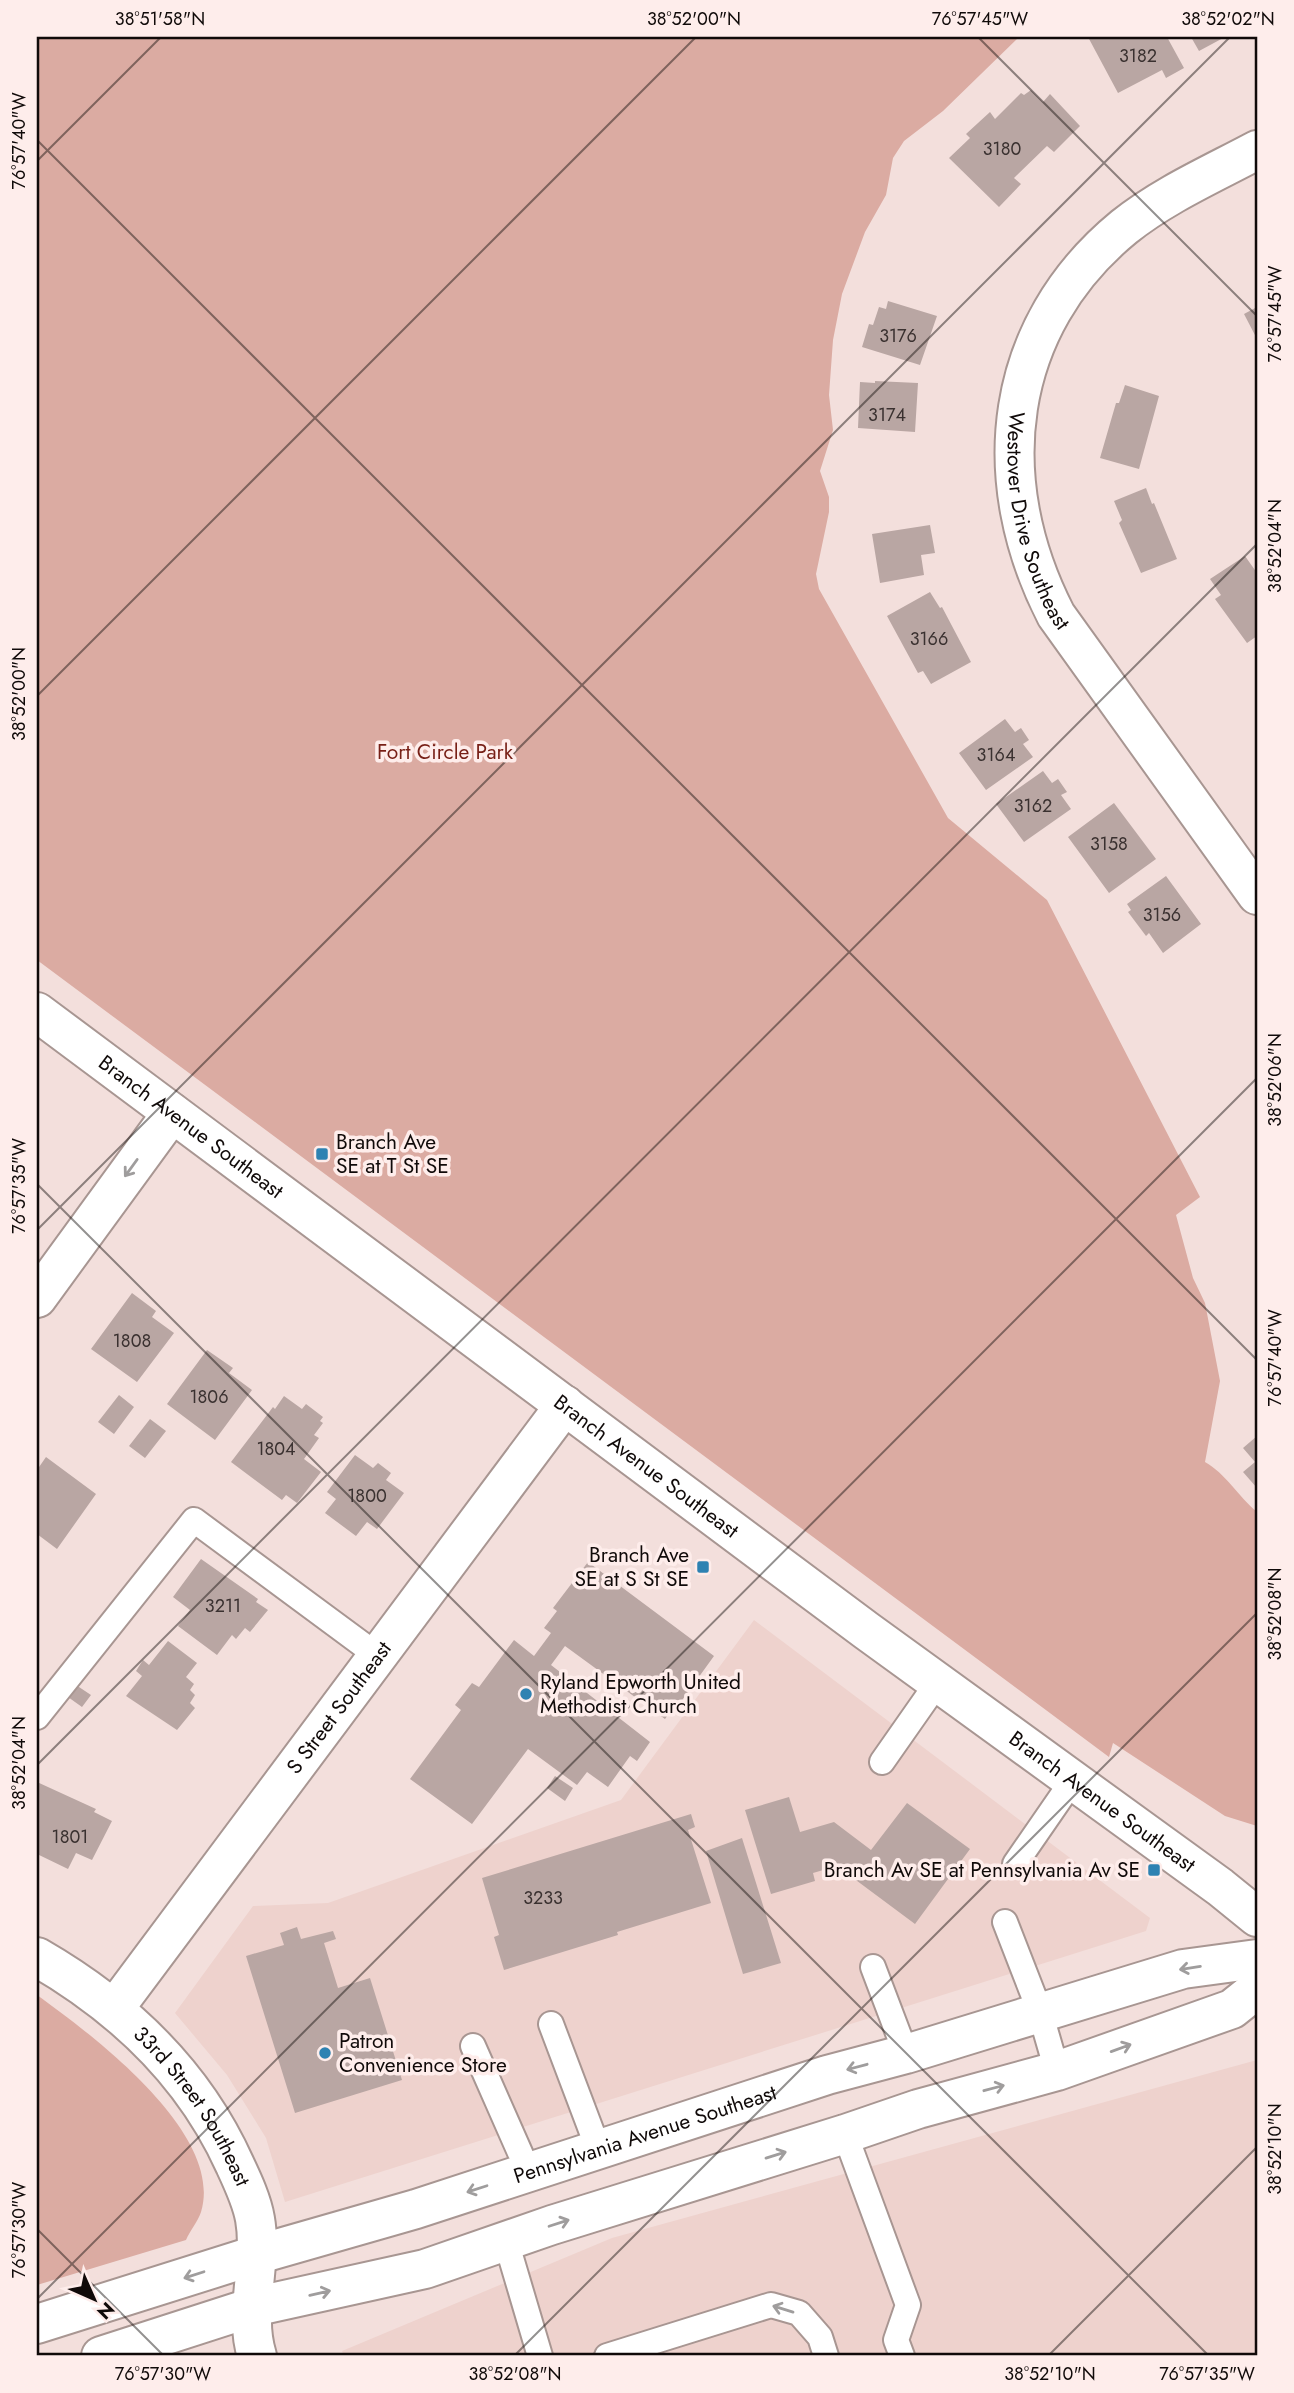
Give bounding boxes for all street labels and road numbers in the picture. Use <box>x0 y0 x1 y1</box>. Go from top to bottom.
street label: Westover Drive Southeast <box>999 410 1077 636</box>
street label: Branch Avenue Southeast <box>92 1048 290 1206</box>
street label: Branch Avenue Southeast <box>548 1387 745 1545</box>
street label: S Street Southeast <box>279 1635 398 1780</box>
street label: Branch Avenue Southeast <box>1003 1724 1202 1879</box>
street label: 33rd Street Southeast <box>127 2019 258 2191</box>
street label: Pennsylvania Avenue Southeast <box>510 2077 780 2191</box>

